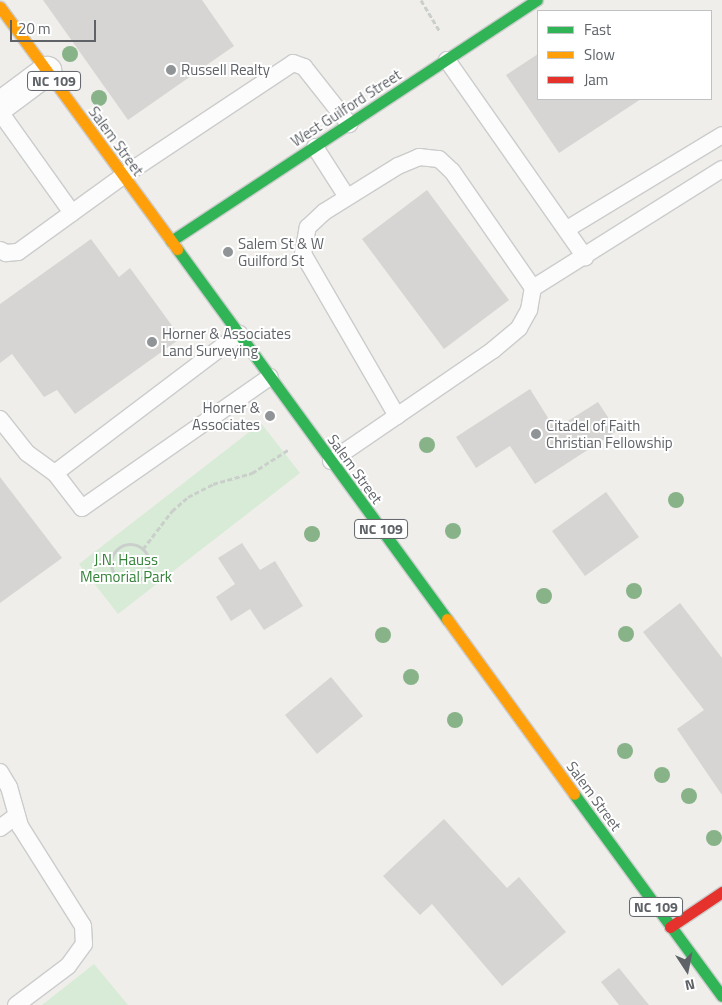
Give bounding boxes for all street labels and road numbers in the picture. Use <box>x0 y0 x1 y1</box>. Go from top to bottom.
street label: West Guilford Street <box>288 66 404 150</box>
road number: NC 109 <box>27 70 82 92</box>
street label: Salem Street <box>85 103 147 179</box>
street label: Salem Street <box>324 431 386 507</box>
road number: NC 109 <box>354 518 408 540</box>
street label: Salem Street <box>563 758 625 834</box>
road number: NC 109 <box>628 896 684 919</box>

